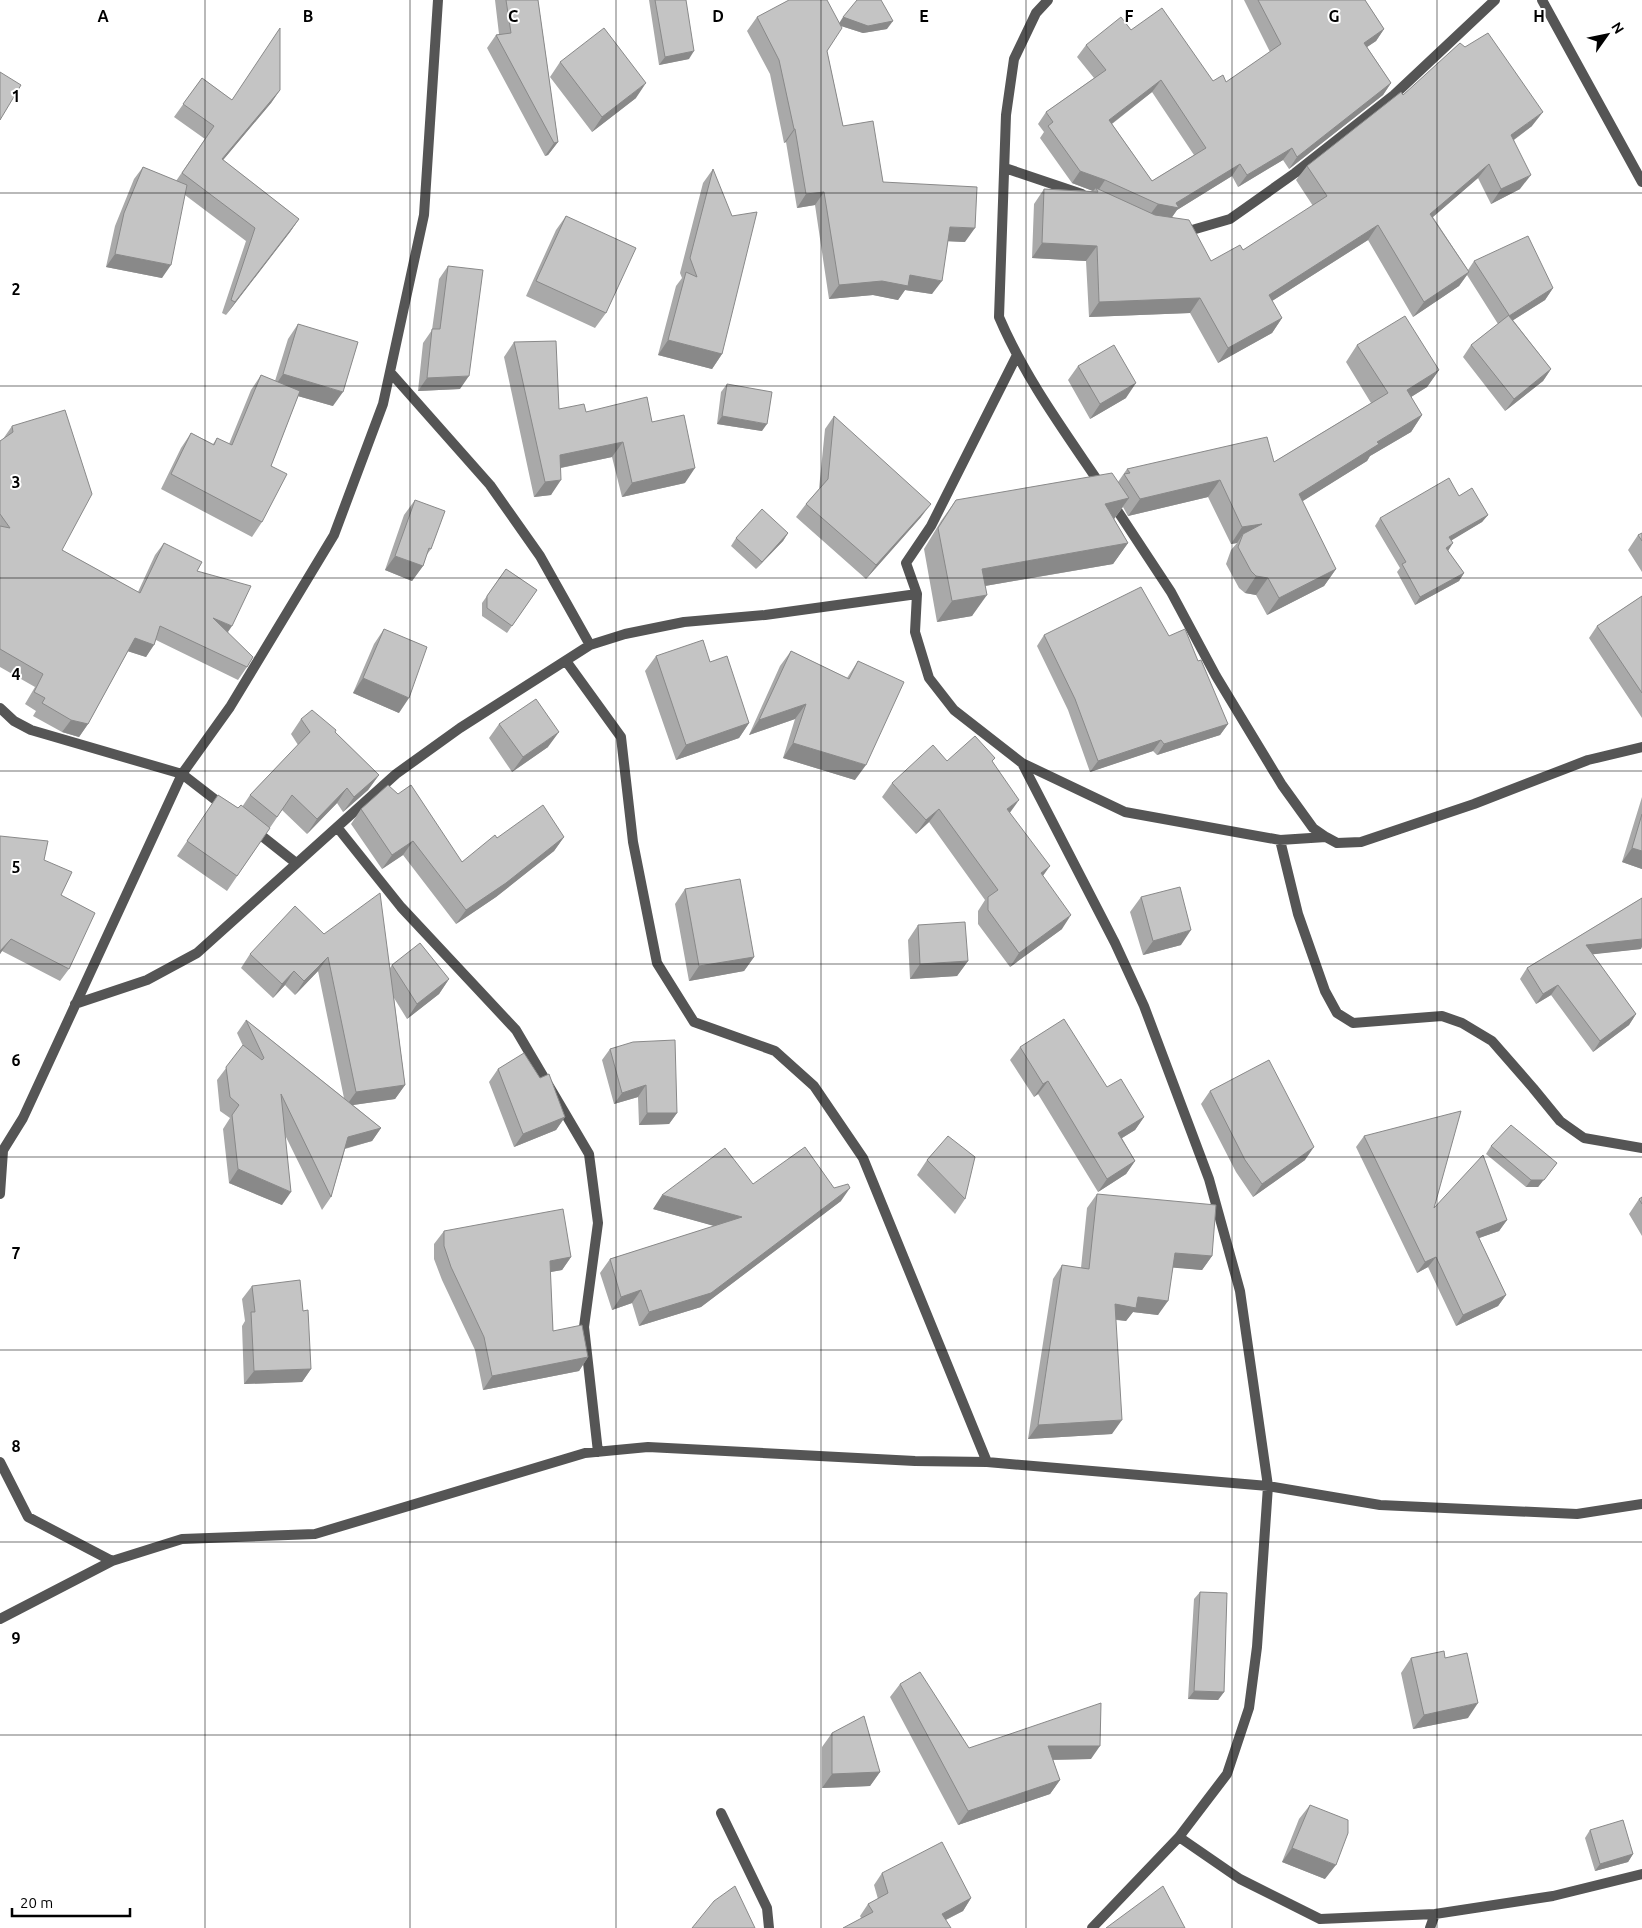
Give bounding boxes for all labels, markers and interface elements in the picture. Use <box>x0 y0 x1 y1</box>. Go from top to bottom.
text: A <box>97 7 109 25</box>
text: B <box>303 7 313 25</box>
text: C <box>508 7 518 25</box>
text: D <box>712 7 724 25</box>
text: E <box>919 7 929 25</box>
text: F <box>1125 7 1134 25</box>
text: G <box>1328 7 1340 25</box>
text: H <box>1533 7 1545 25</box>
north arrow <box>1582 10 1632 60</box>
text: N <box>1608 19 1627 37</box>
text: 1 <box>11 87 21 105</box>
text: 2 <box>11 280 21 298</box>
text: 3 <box>11 473 21 491</box>
text: 4 <box>11 665 21 683</box>
text: 5 <box>11 858 21 876</box>
text: 6 <box>11 1051 21 1069</box>
text: 7 <box>11 1244 21 1262</box>
text: 8 <box>11 1437 21 1455</box>
text: 9 <box>11 1629 21 1647</box>
scale bar <box>12 1886 130 1918</box>
text: 20 m <box>20 1894 53 1911</box>

